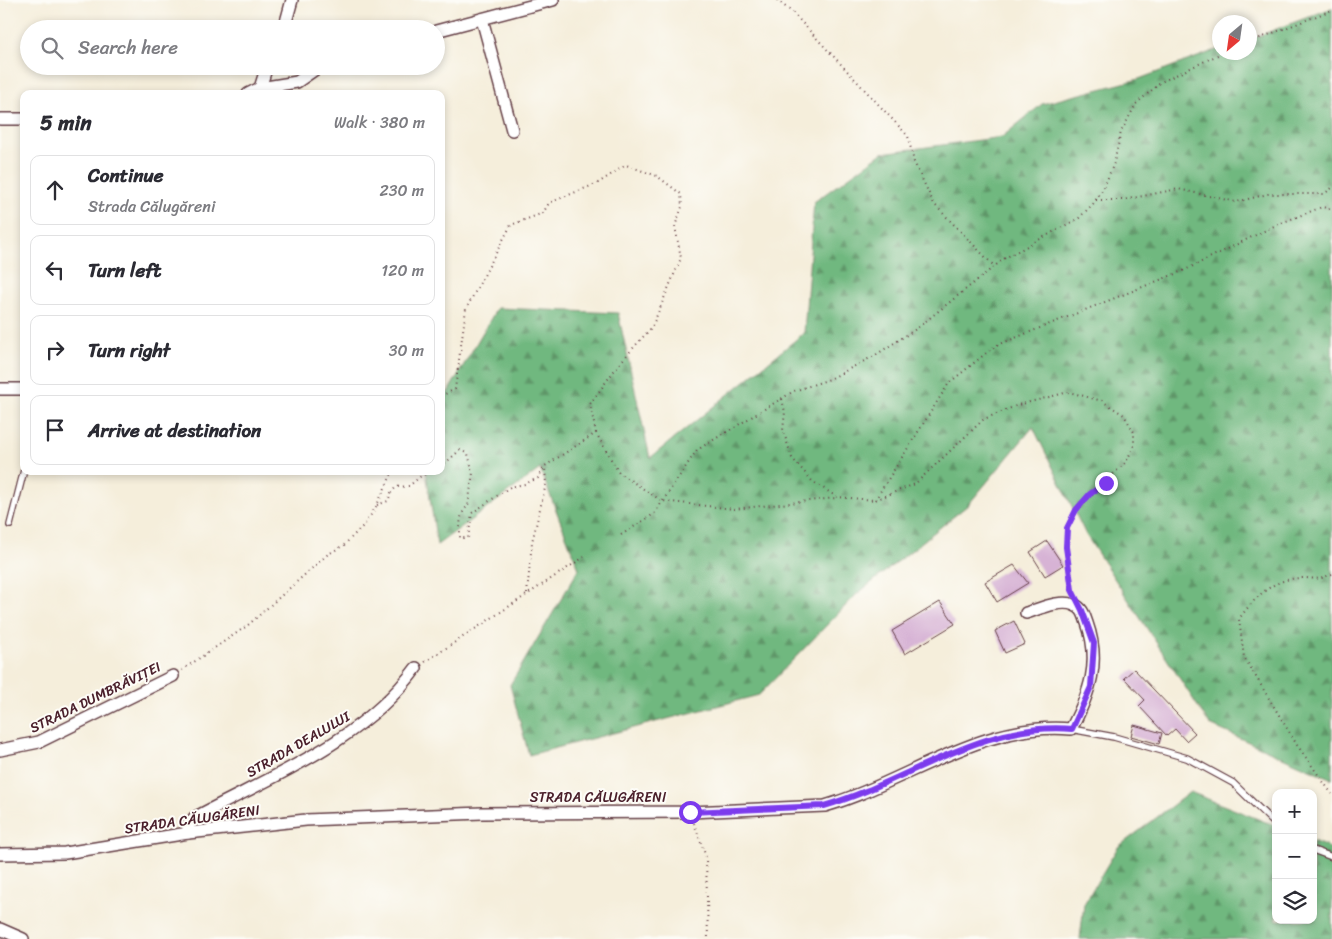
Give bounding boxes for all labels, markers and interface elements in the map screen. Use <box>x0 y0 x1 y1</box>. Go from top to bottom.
north arrow <box>1212 15 1257 60</box>
search box <box>20 20 445 75</box>
text: Search here <box>78 31 178 64</box>
icon: search <box>38 34 66 62</box>
text: 5 min <box>40 104 92 142</box>
text: Walk · 380 m <box>334 108 425 137</box>
text: Continue <box>88 159 164 192</box>
icon: ahead <box>41 176 69 204</box>
text: 230 m <box>379 176 424 205</box>
text: Strada Călugăreni <box>88 192 215 221</box>
text: Turn left <box>88 254 161 287</box>
icon: left <box>41 256 69 284</box>
text: 120 m <box>381 256 424 285</box>
text: Turn right <box>88 334 170 367</box>
icon: right <box>41 336 69 364</box>
text: 30 m <box>389 336 424 365</box>
text: Arrive at destination <box>88 414 261 447</box>
icon: arrive <box>41 416 69 444</box>
route end <box>1095 472 1118 495</box>
street label: STRADA DUMBRĂVIȚEI <box>25 654 166 740</box>
street label: STRADA DEALULUI <box>241 704 356 784</box>
street label: STRADA CĂLUGĂRENI <box>530 785 667 810</box>
map controls <box>1272 789 1317 924</box>
button: + <box>1272 789 1317 834</box>
street label: STRADA CĂLUGĂRENI <box>123 798 262 841</box>
route start <box>679 801 702 824</box>
button: − <box>1272 834 1317 879</box>
button: layers <box>1272 879 1317 924</box>

